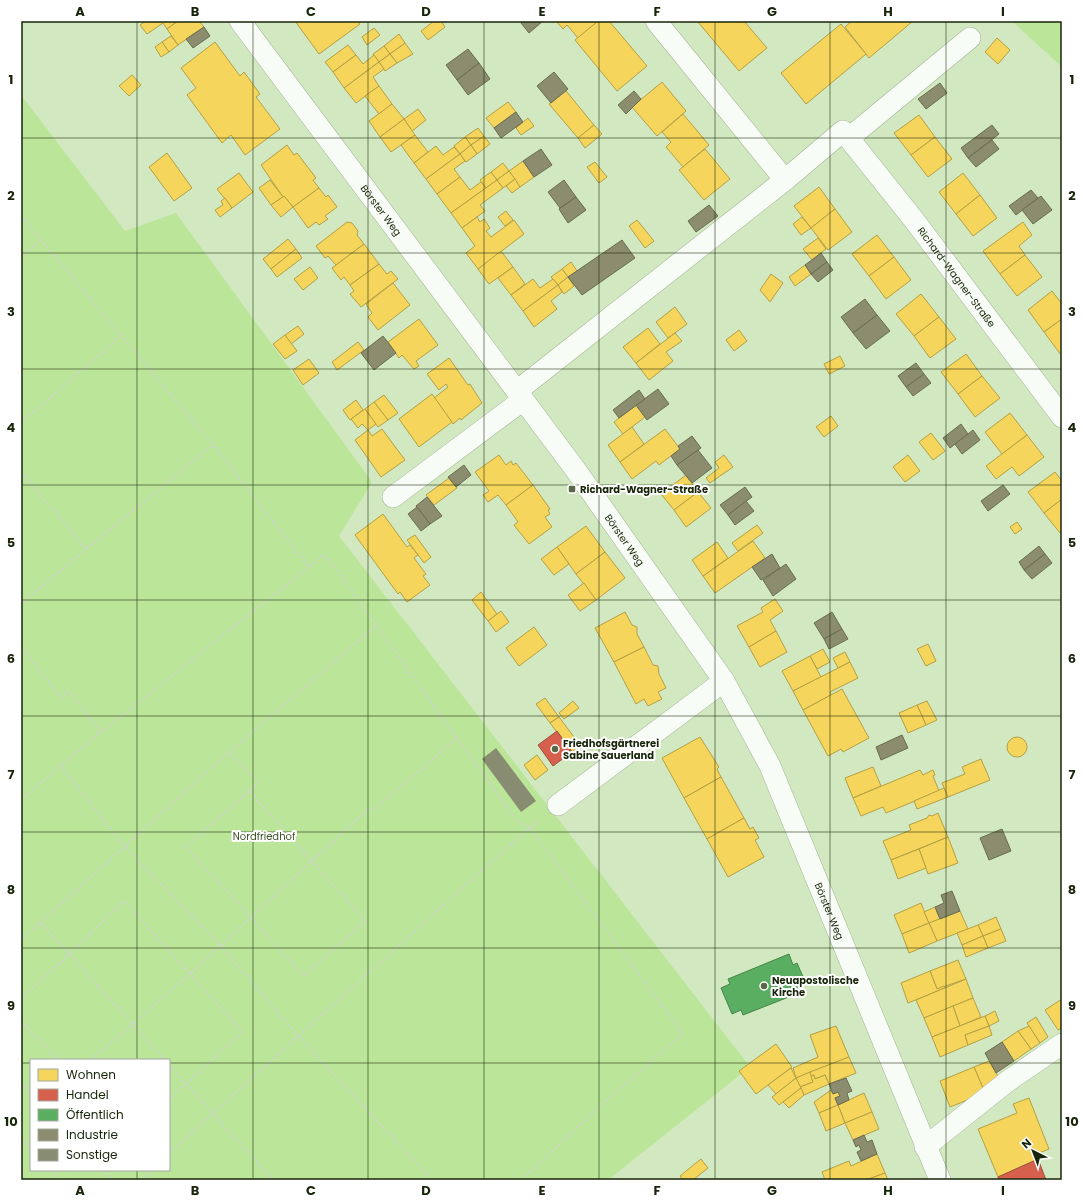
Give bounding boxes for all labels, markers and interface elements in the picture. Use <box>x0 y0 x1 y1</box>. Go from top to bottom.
text: A <box>75 2 85 21</box>
text: B <box>191 2 200 21</box>
text: C <box>306 2 316 21</box>
text: D <box>421 2 431 21</box>
text: E <box>538 2 546 21</box>
text: F <box>653 2 661 21</box>
text: G <box>767 2 777 21</box>
text: H <box>883 2 893 21</box>
text: I <box>1001 2 1005 21</box>
text: 1 <box>9 70 13 89</box>
text: 1 <box>1070 70 1074 89</box>
street label: Börster Weg <box>357 182 405 239</box>
text: 2 <box>7 186 15 205</box>
text: 2 <box>1068 186 1076 205</box>
street label: Richard-Wagner-Straße <box>914 224 999 330</box>
text: 3 <box>7 302 15 321</box>
text: 3 <box>1068 302 1076 321</box>
text: 4 <box>7 418 16 437</box>
text: 4 <box>1068 418 1077 437</box>
place label: Richard-Wagner-Straße <box>580 482 708 497</box>
marker: Richard-Wagner-Straße <box>567 484 577 494</box>
street label: Börster Weg <box>601 511 648 569</box>
text: 5 <box>7 533 15 552</box>
text: 5 <box>1068 533 1076 552</box>
text: 6 <box>7 649 15 668</box>
text: 6 <box>1068 649 1076 668</box>
place label: Friedhofsgärtnerei Sabine Sauerland <box>563 736 659 763</box>
marker: Friedhofsgärtnerei Sabine Sauerland <box>550 744 560 754</box>
text: 7 <box>8 765 15 784</box>
text: 7 <box>1069 765 1076 784</box>
park label: Nordfriedhof <box>233 829 295 844</box>
text: 8 <box>7 880 15 899</box>
street label: Börster Weg <box>811 880 848 942</box>
text: 8 <box>1068 880 1076 899</box>
place label: Neuapostolische Kirche <box>772 973 859 1000</box>
marker: Neuapostolische Kirche <box>759 981 769 991</box>
text: 9 <box>7 996 15 1015</box>
text: 9 <box>1068 996 1076 1015</box>
legend <box>30 1059 170 1171</box>
text: Wohnen <box>66 1066 116 1083</box>
text: Handel <box>66 1086 109 1103</box>
text: Öffentlich <box>66 1106 124 1123</box>
text: 10 <box>4 1112 18 1131</box>
text: 10 <box>1065 1112 1079 1131</box>
text: Industrie <box>66 1126 118 1143</box>
north arrow <box>1013 1131 1053 1171</box>
text: N <box>1018 1135 1035 1152</box>
text: Sonstige <box>66 1146 118 1163</box>
text: A <box>75 1181 85 1200</box>
text: B <box>191 1181 200 1200</box>
text: C <box>306 1181 316 1200</box>
text: D <box>421 1181 431 1200</box>
text: E <box>538 1181 546 1200</box>
text: F <box>653 1181 661 1200</box>
text: G <box>767 1181 777 1200</box>
text: H <box>883 1181 893 1200</box>
text: I <box>1001 1181 1005 1200</box>

